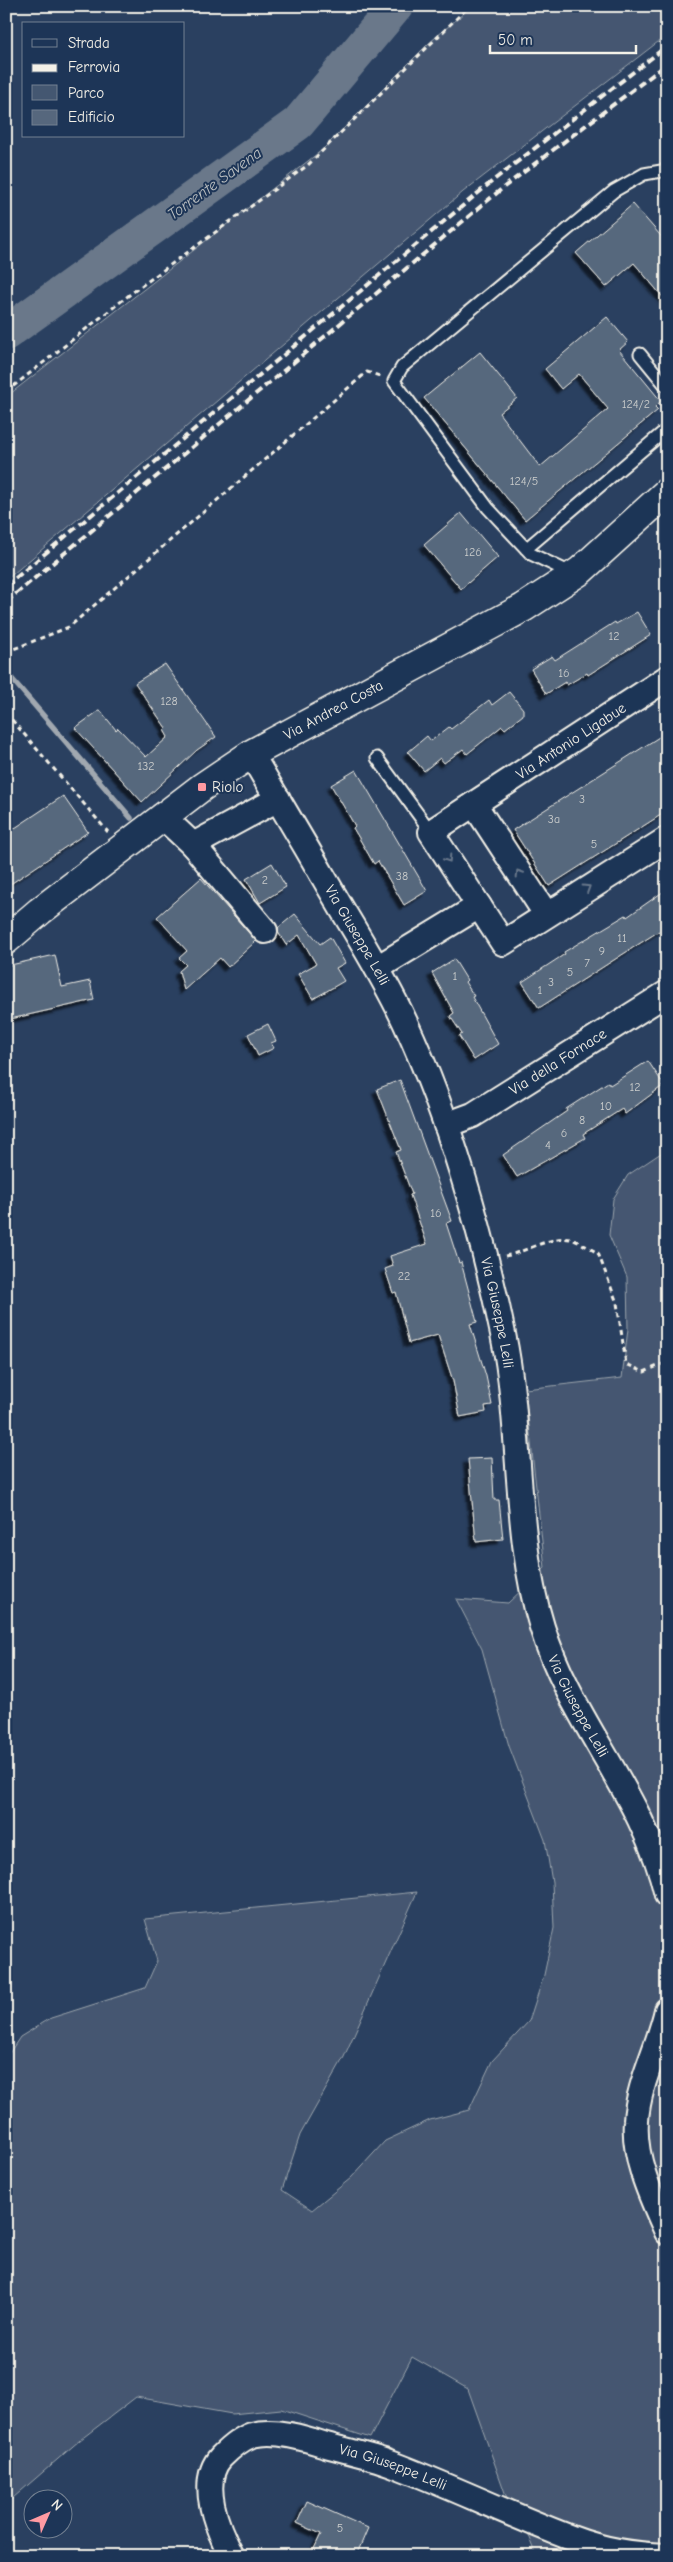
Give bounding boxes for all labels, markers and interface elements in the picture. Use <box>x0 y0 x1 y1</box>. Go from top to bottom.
legend <box>22 22 185 138</box>
scale bar <box>490 22 637 54</box>
text: 50 m <box>498 31 533 49</box>
text: Strada <box>68 34 110 52</box>
text: Ferrovia <box>68 58 120 76</box>
text: Parco <box>68 84 104 102</box>
text: Edificio <box>68 108 115 126</box>
water label: Torrente Savena <box>164 144 265 224</box>
house number: 124/2 <box>622 397 650 411</box>
house number: 124/5 <box>510 474 538 488</box>
house number: 126 <box>464 545 482 559</box>
house number: 12 <box>608 629 620 643</box>
house number: 16 <box>558 666 570 680</box>
street label: Via Andrea Costa <box>280 676 386 744</box>
house number: 128 <box>160 694 178 708</box>
street label: Via Antonio Ligabue <box>513 698 630 783</box>
house number: 132 <box>137 759 155 773</box>
place label: Riolo <box>212 778 244 796</box>
marker: Riolo <box>196 781 208 793</box>
house number: 3 <box>579 792 585 806</box>
house number: 3a <box>548 812 560 826</box>
house number: 5 <box>591 837 597 851</box>
one-way arrow <box>442 853 452 862</box>
house number: 38 <box>396 869 408 883</box>
one-way arrow <box>516 869 526 878</box>
house number: 2 <box>262 873 268 887</box>
street label: Via Giuseppe Lelli <box>321 882 394 988</box>
one-way arrow <box>582 885 591 895</box>
house number: 11 <box>617 931 627 945</box>
house number: 9 <box>599 944 605 958</box>
house number: 7 <box>584 956 590 970</box>
house number: 5 <box>567 965 573 979</box>
house number: 1 <box>453 969 458 983</box>
house number: 3 <box>548 975 554 989</box>
house number: 1 <box>538 983 543 997</box>
street label: Via della Fornace <box>506 1024 610 1099</box>
house number: 12 <box>629 1080 641 1094</box>
house number: 10 <box>600 1099 612 1113</box>
house number: 8 <box>579 1113 585 1127</box>
house number: 6 <box>561 1126 567 1140</box>
house number: 4 <box>545 1138 551 1152</box>
house number: 16 <box>430 1206 442 1220</box>
street label: Via Giuseppe Lelli <box>477 1255 518 1369</box>
house number: 22 <box>398 1269 410 1283</box>
street label: Via Giuseppe Lelli <box>544 1652 613 1760</box>
street label: Via Giuseppe Lelli <box>337 2440 450 2494</box>
north arrow <box>22 2490 72 2540</box>
text: N <box>48 2496 66 2514</box>
house number: 5 <box>337 2521 343 2535</box>

